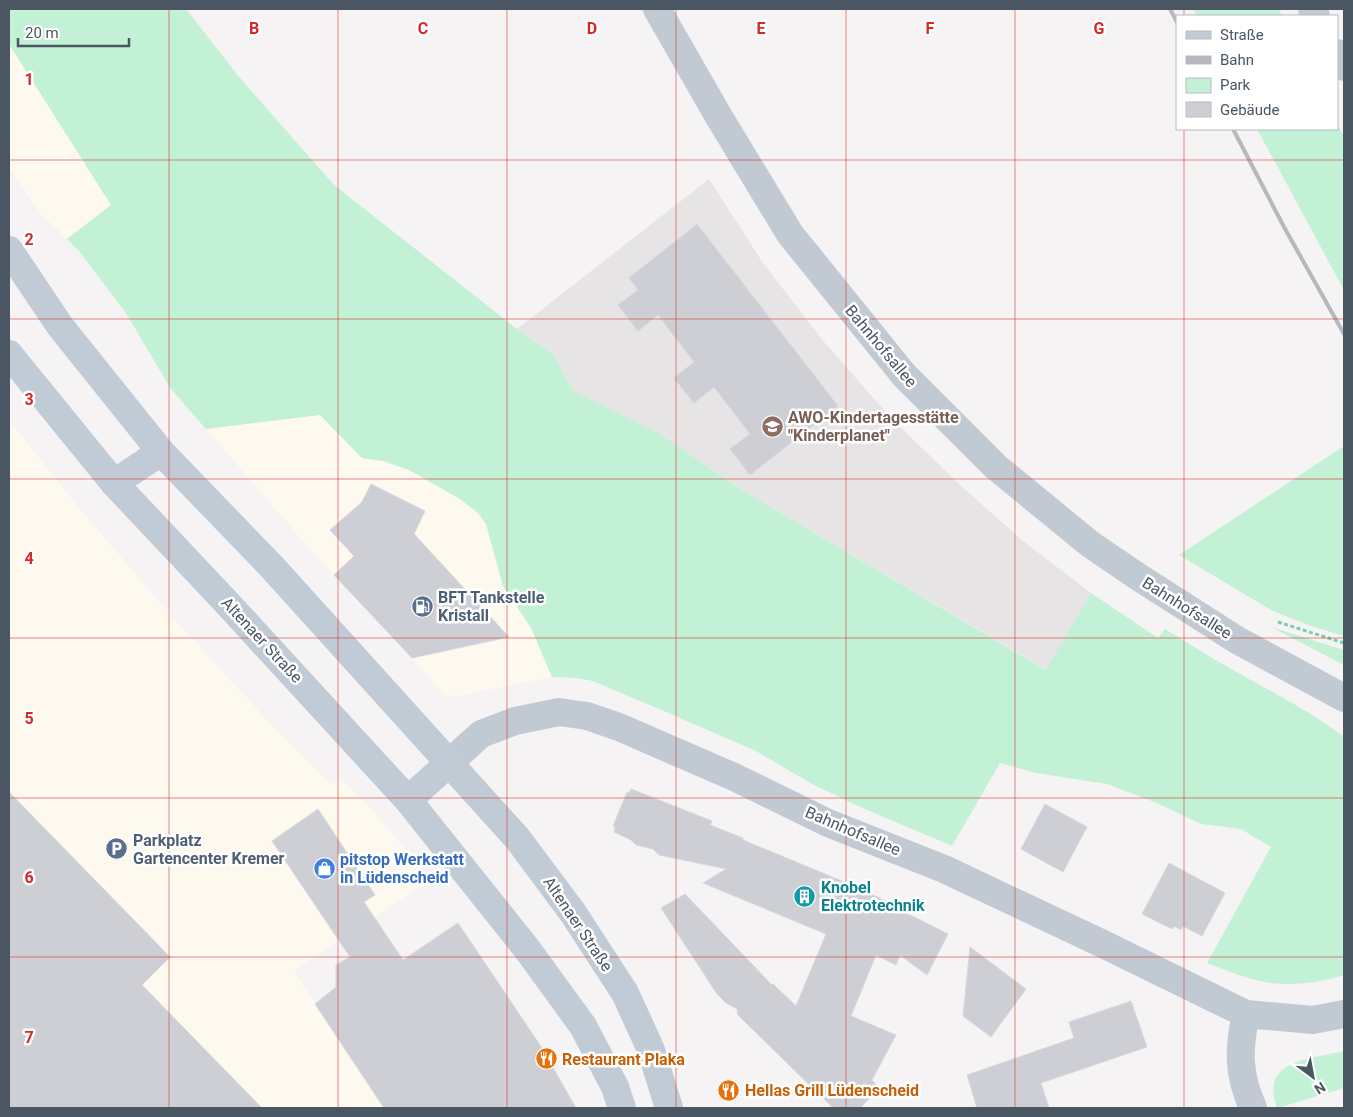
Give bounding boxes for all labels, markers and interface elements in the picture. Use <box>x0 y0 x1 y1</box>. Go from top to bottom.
scale bar <box>18 15 129 47</box>
legend <box>1176 15 1338 130</box>
text: B <box>249 19 259 38</box>
text: C <box>418 19 428 38</box>
text: D <box>587 19 597 38</box>
text: E <box>757 19 766 38</box>
text: F <box>926 19 935 38</box>
text: G <box>1094 19 1105 38</box>
text: 20 m <box>25 24 59 42</box>
text: Straße <box>1220 26 1264 44</box>
text: Bahn <box>1220 51 1254 69</box>
text: 1 <box>24 70 34 89</box>
text: Park <box>1220 76 1251 94</box>
text: Gebäude <box>1220 101 1279 119</box>
text: 2 <box>24 230 34 249</box>
street label: Bahnhofsallee <box>841 301 921 391</box>
text: 3 <box>24 390 34 409</box>
place label: AWO-Kindertagesstätte "Kinderplanet" <box>788 408 959 445</box>
school or university icon: AWO-Kindertagesstätte "Kinderplanet" <box>760 414 784 438</box>
text: 4 <box>24 549 34 568</box>
street label: Bahnhofsallee <box>1139 573 1235 643</box>
place label: BFT Tankstelle Kristall <box>438 588 545 625</box>
street label: Altenaer Straße <box>218 593 306 687</box>
fuel station icon: BFT Tankstelle Kristall <box>410 594 434 618</box>
text: 5 <box>24 709 34 728</box>
street label: Bahnhofsallee <box>803 802 903 860</box>
place label: Parkplatz Gartencenter Kremer <box>133 831 285 868</box>
parking icon: Parkplatz Gartencenter Kremer <box>105 837 129 861</box>
place label: pitstop Werkstatt in Lüdenscheid <box>340 850 464 887</box>
shop icon: pitstop Werkstatt in Lüdenscheid <box>312 856 336 880</box>
text: 6 <box>24 868 34 887</box>
street label: Altenaer Straße <box>539 873 617 975</box>
place label: Knobel Elektrotechnik <box>821 878 925 915</box>
building icon: Knobel Elektrotechnik <box>793 884 817 908</box>
text: 7 <box>24 1028 34 1047</box>
restaurant icon: Restaurant Plaka <box>534 1047 558 1071</box>
place label: Restaurant Plaka <box>562 1050 685 1069</box>
north arrow <box>1288 1052 1338 1102</box>
restaurant icon: Hellas Grill Lüdenscheid <box>717 1078 741 1102</box>
text: N <box>1311 1079 1328 1097</box>
place label: Hellas Grill Lüdenscheid <box>745 1081 919 1100</box>

